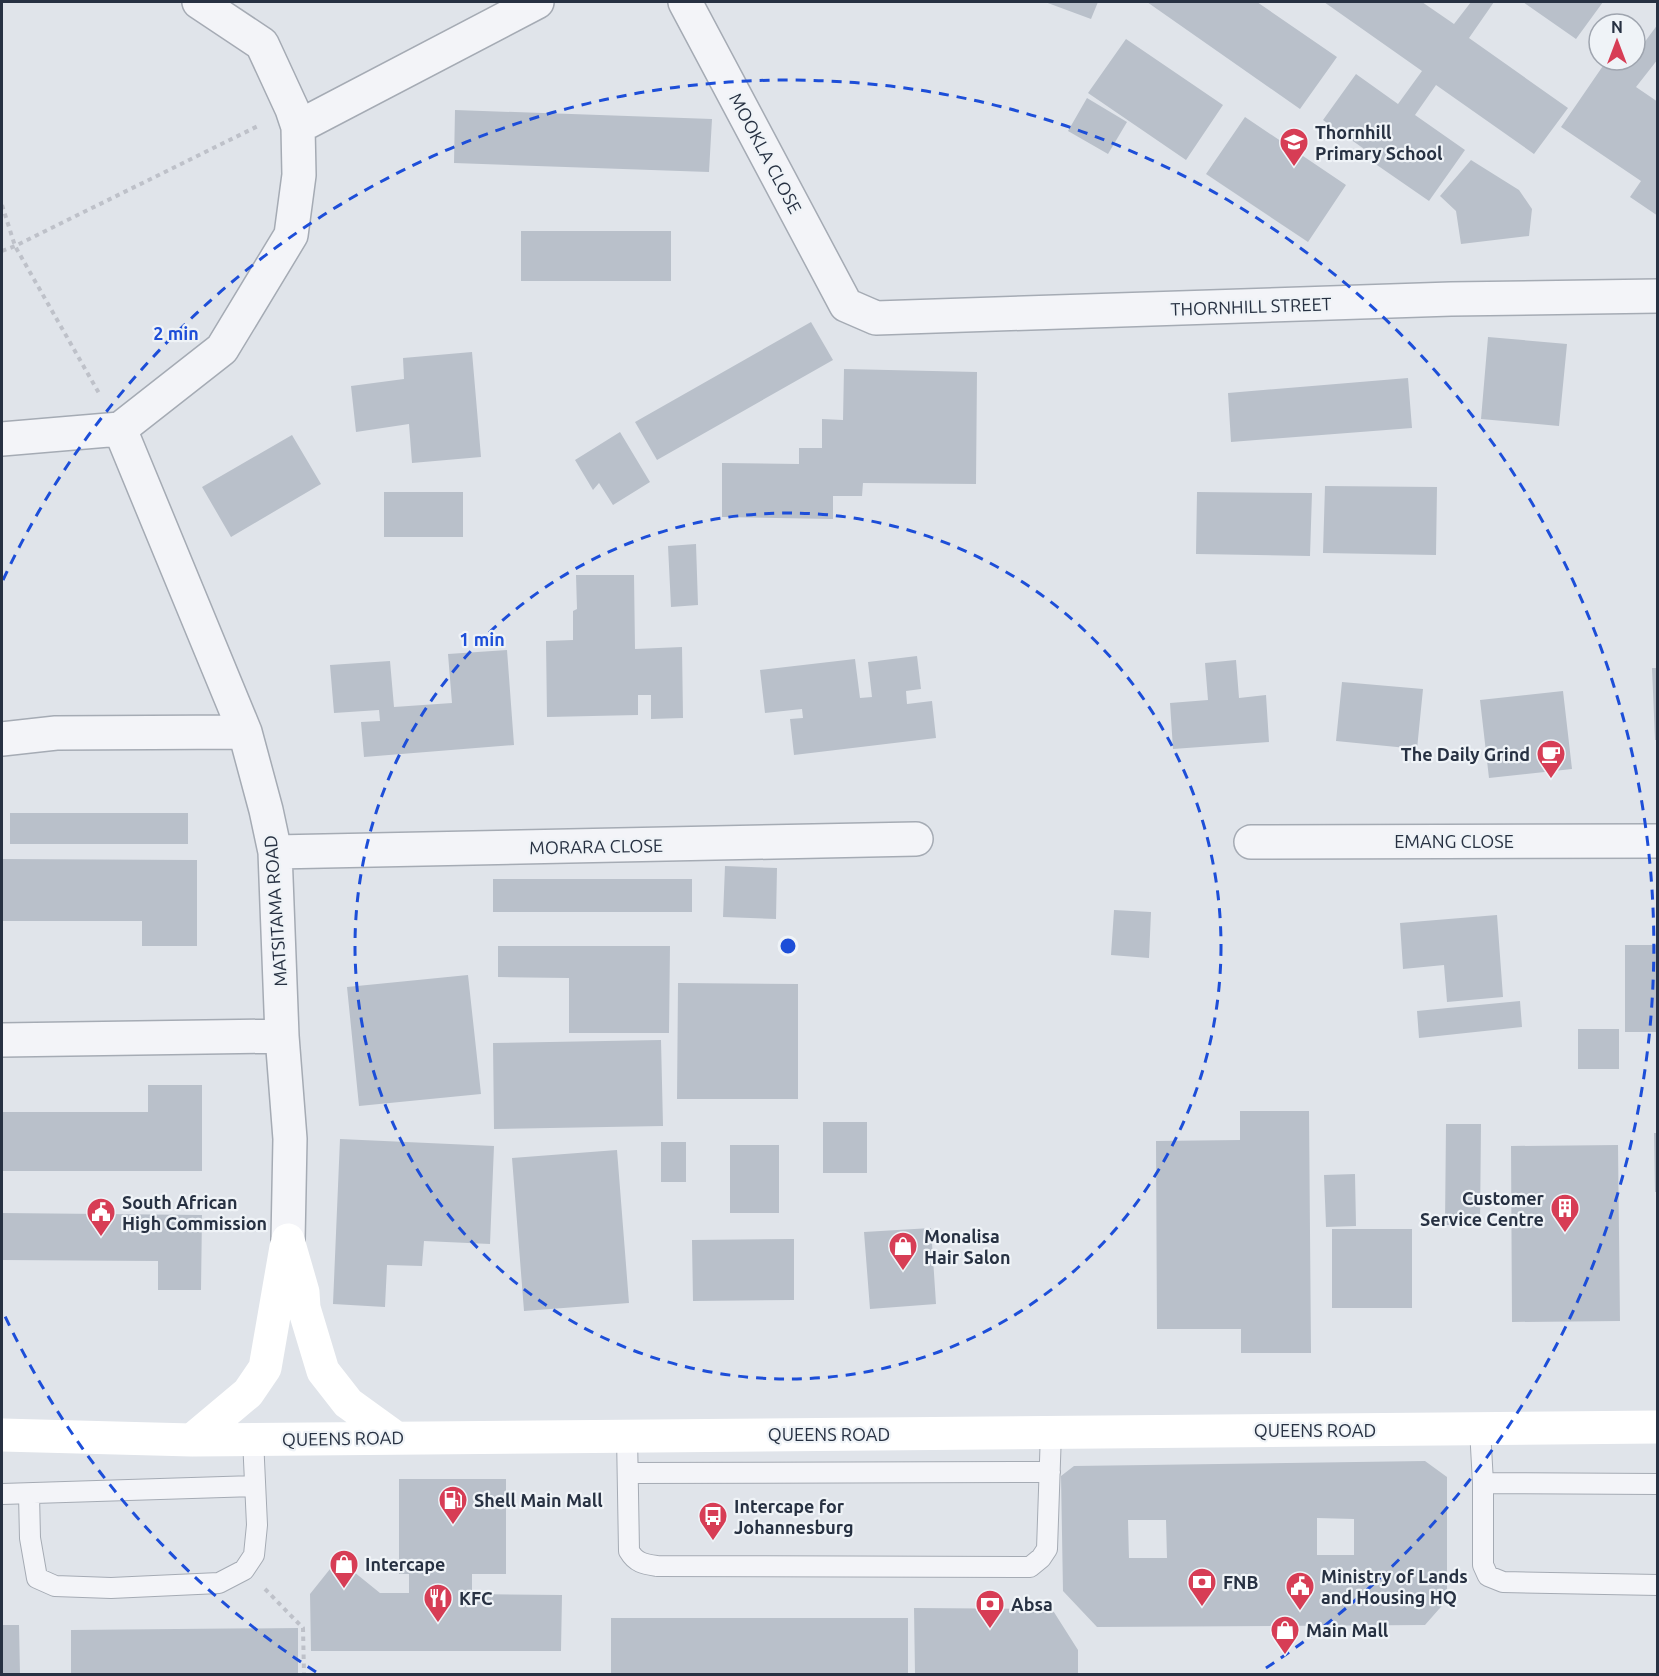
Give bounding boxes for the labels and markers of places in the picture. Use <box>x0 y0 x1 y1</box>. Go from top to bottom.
place label: Thornhill Primary School <box>1315 122 1443 163</box>
school or university icon: Thornhill Primary School <box>1278 126 1310 168</box>
cafe icon: The Daily Grind <box>1535 738 1567 780</box>
place label: The Daily Grind <box>1401 744 1530 764</box>
centre of rings <box>778 936 798 956</box>
place label: Customer Service Centre <box>1420 1188 1545 1229</box>
place label: South African High Commission <box>122 1192 267 1233</box>
building icon: Customer Service Centre <box>1549 1192 1581 1234</box>
public building icon: South African High Commission <box>85 1196 117 1238</box>
place label: Monalisa Hair Salon <box>924 1226 1010 1267</box>
shop icon: Monalisa Hair Salon <box>887 1230 919 1272</box>
fuel station icon: Shell Main Mall <box>437 1484 469 1526</box>
place label: Shell Main Mall <box>474 1490 603 1510</box>
place label: Intercape for Johannesburg <box>734 1496 854 1537</box>
bus stop icon: Intercape for Johannesburg <box>697 1500 729 1542</box>
shop icon: Intercape <box>328 1548 360 1590</box>
place label: Intercape <box>365 1554 445 1574</box>
bank icon: FNB <box>1186 1566 1218 1608</box>
place label: Ministry of Lands and Housing HQ <box>1321 1566 1468 1607</box>
public building icon: Ministry of Lands and Housing HQ <box>1284 1570 1316 1612</box>
place label: FNB <box>1223 1572 1259 1592</box>
restaurant icon: KFC <box>422 1582 454 1624</box>
place label: KFC <box>459 1588 493 1608</box>
bank icon: Absa <box>974 1588 1006 1630</box>
place label: Absa <box>1011 1594 1053 1614</box>
shop icon: Main Mall <box>1269 1614 1301 1656</box>
place label: Main Mall <box>1306 1620 1389 1640</box>

